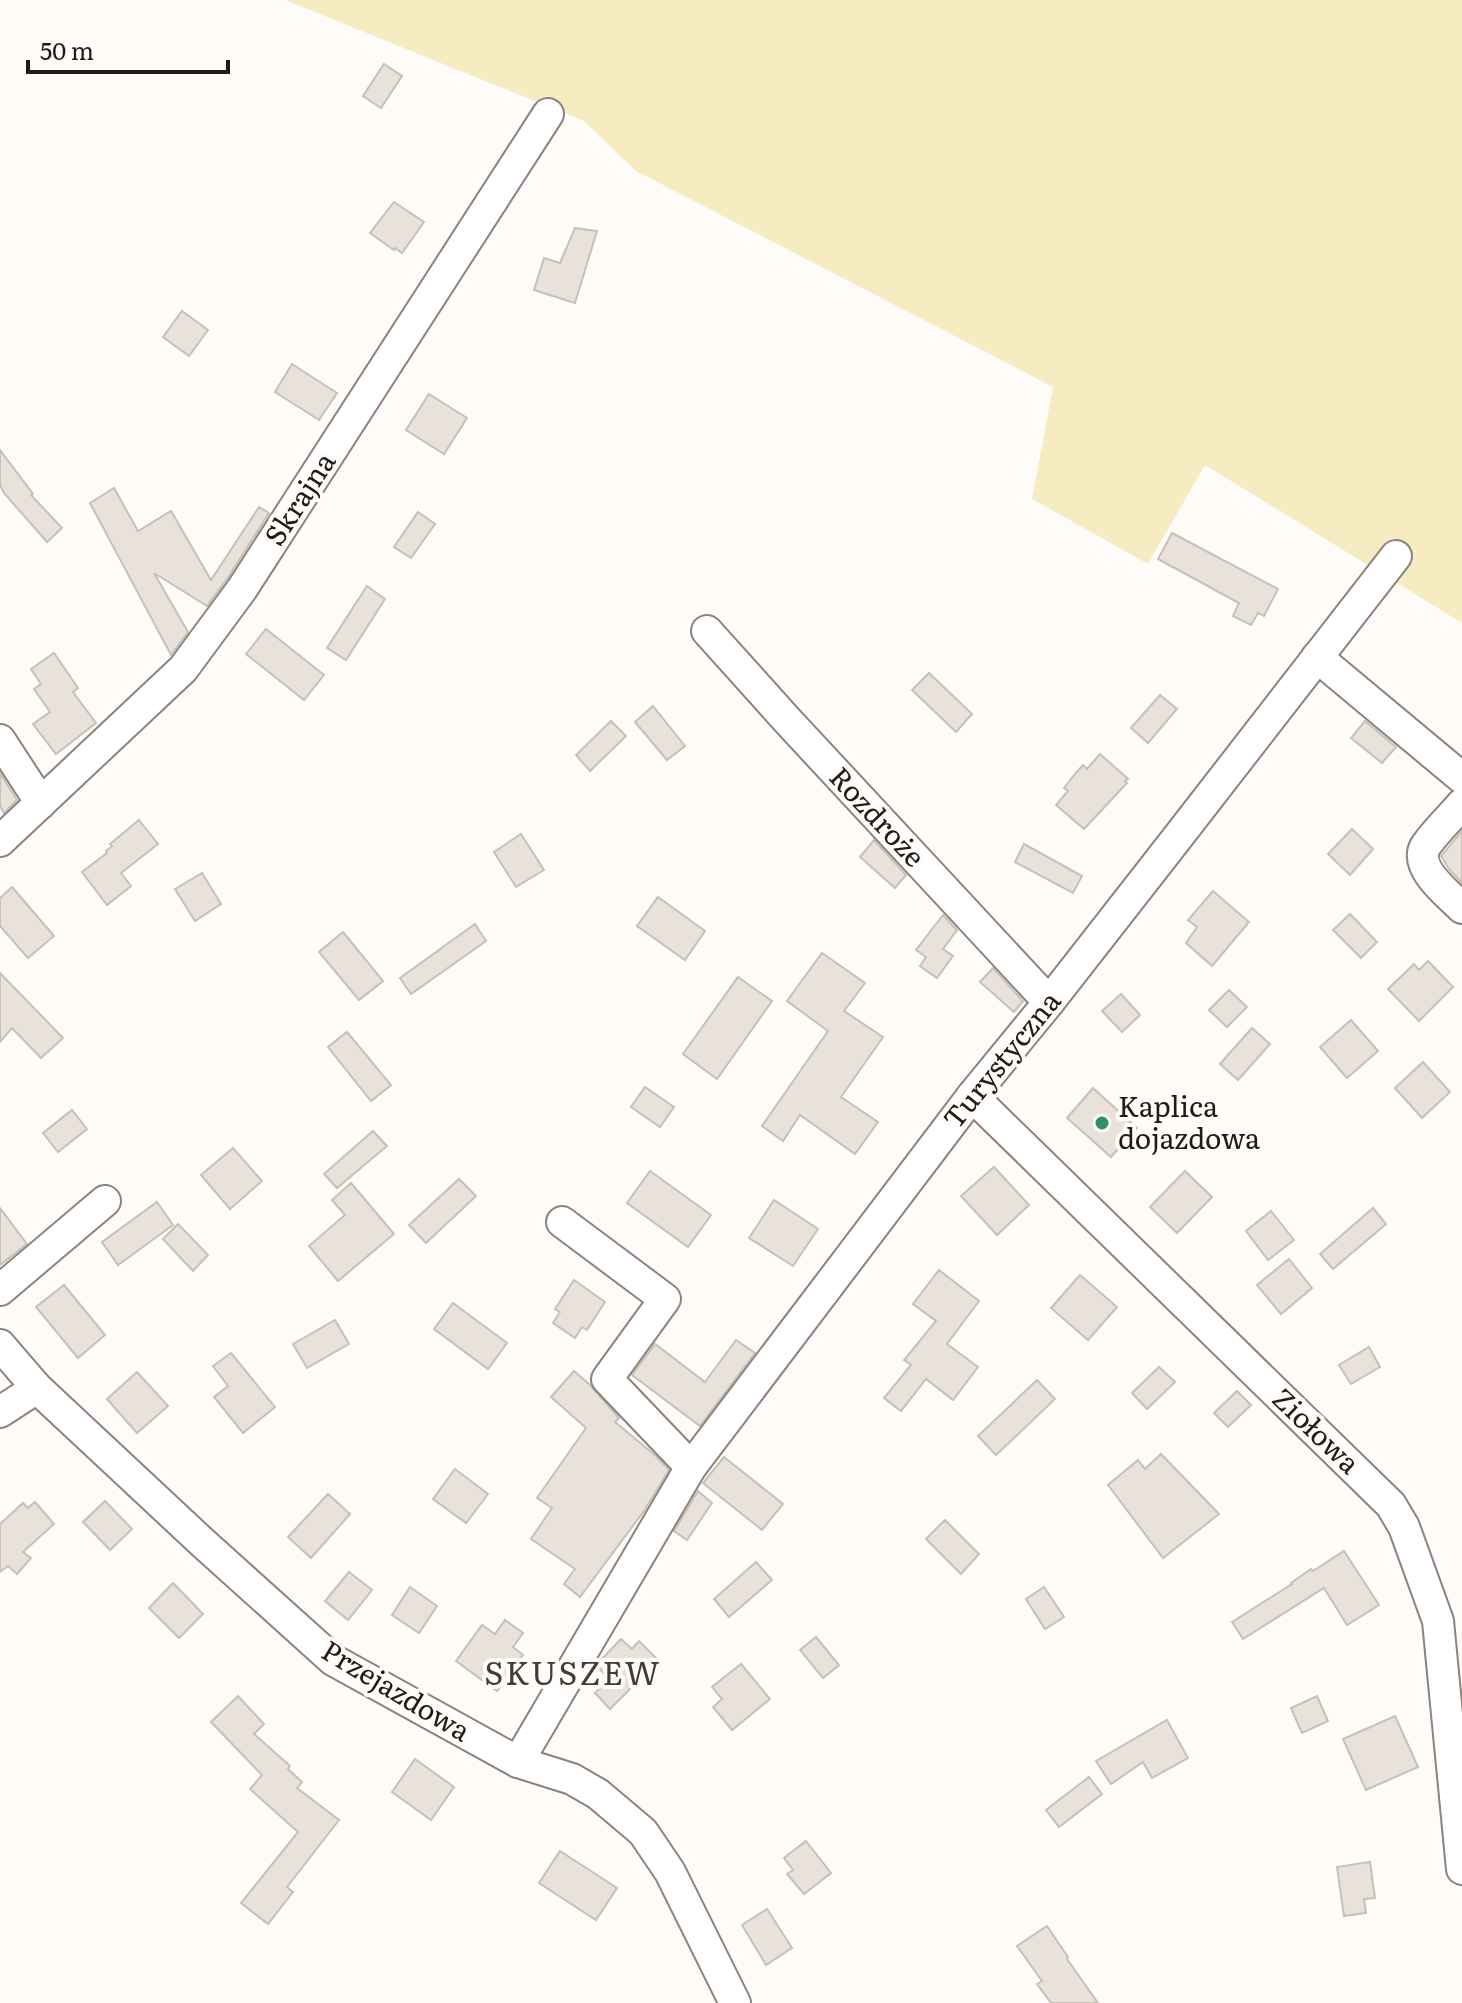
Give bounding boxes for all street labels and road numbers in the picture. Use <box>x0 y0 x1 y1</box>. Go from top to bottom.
street label: Skrajna <box>252 443 344 553</box>
street label: Rozdroże <box>821 756 936 875</box>
street label: Turystyczna <box>932 981 1069 1137</box>
street label: Ziołowa <box>1264 1377 1371 1482</box>
street label: Przejazdowa <box>315 1628 479 1750</box>

